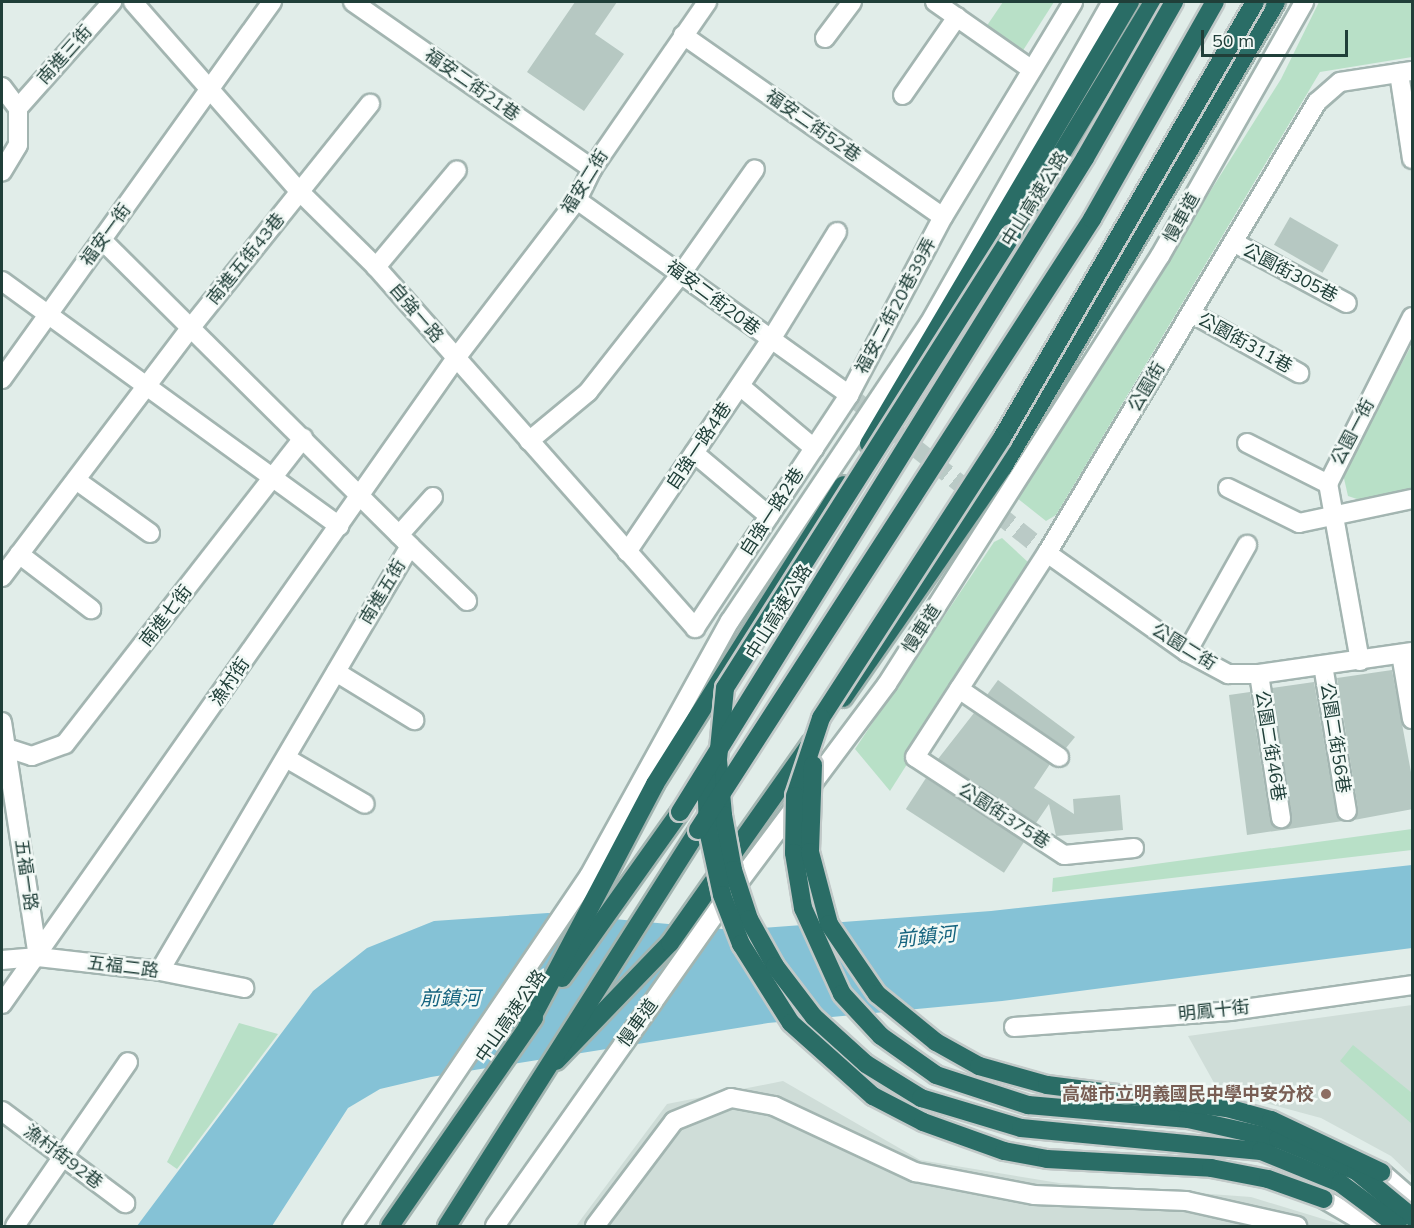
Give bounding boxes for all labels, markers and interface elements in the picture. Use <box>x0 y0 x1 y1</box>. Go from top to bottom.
scale bar <box>1204 18 1351 56</box>
street label: 南進三街 <box>33 21 97 89</box>
text: 50 m <box>1212 29 1254 52</box>
street label: 福安二街21巷 <box>420 44 524 126</box>
street label: 福安二街52巷 <box>761 85 865 167</box>
street label: 福安二街 <box>557 146 613 218</box>
street label: 中山高速公路 <box>997 147 1073 251</box>
street label: 慢車道 <box>1159 189 1205 247</box>
street label: 福安一街 <box>76 200 136 270</box>
street label: 南進五街43巷 <box>202 209 290 309</box>
street label: 福安二街20巷39弄 <box>851 234 941 378</box>
street label: 公園街305巷 <box>1239 239 1341 307</box>
street label: 福安二街20巷 <box>662 256 764 340</box>
street label: 自強一路 <box>384 279 448 347</box>
street label: 公園街311巷 <box>1194 308 1296 378</box>
street label: 公園街 <box>1124 358 1170 416</box>
street label: 公園一街 <box>1327 395 1379 469</box>
street label: 自強一路4巷 <box>662 398 736 494</box>
street label: 自強一路2巷 <box>735 464 809 560</box>
street label: 南進五街 <box>355 556 411 628</box>
street label: 中山高速公路 <box>741 560 817 664</box>
street label: 南進七街 <box>135 581 197 651</box>
street label: 慢車道 <box>898 600 946 658</box>
street label: 公園二街 <box>1148 619 1220 675</box>
street label: 漁村街 <box>206 654 254 710</box>
street label: 公園二街56巷 <box>1316 681 1354 795</box>
street label: 公園二街46巷 <box>1251 689 1289 803</box>
street label: 公園街375巷 <box>954 779 1054 853</box>
street label: 五福一路 <box>10 838 42 912</box>
water label: 前鎮河 <box>895 921 957 951</box>
street label: 五福二路 <box>86 952 160 982</box>
street label: 中山高速公路 <box>471 966 551 1066</box>
water label: 前鎮河 <box>420 985 480 1009</box>
street label: 慢車道 <box>613 995 663 1051</box>
street label: 明鳳十街 <box>1177 996 1251 1026</box>
place label: 高雄市立明義國民中學中安分校 <box>1062 1083 1314 1105</box>
marker: 高雄市立明義國民中學中安分校 <box>1319 1087 1333 1101</box>
street label: 漁村街92巷 <box>19 1120 107 1194</box>

